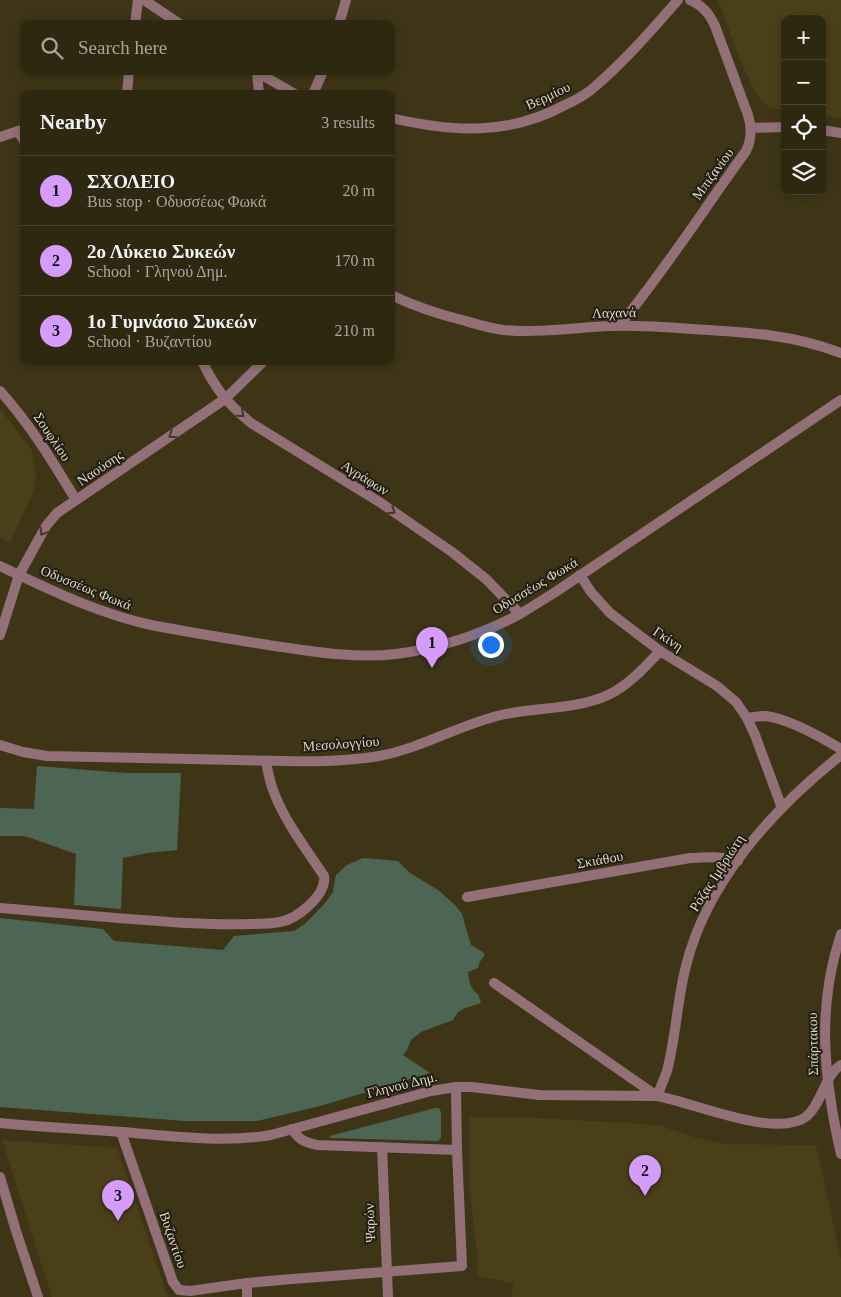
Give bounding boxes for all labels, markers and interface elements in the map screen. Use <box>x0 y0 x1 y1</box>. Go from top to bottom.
map controls <box>781 15 826 195</box>
button: + <box>781 15 826 60</box>
search box <box>20 20 395 75</box>
icon: search <box>38 34 66 62</box>
text: Search here <box>78 37 167 58</box>
button: − <box>781 60 826 105</box>
street label: Βερμίου <box>523 79 573 113</box>
button: locate <box>781 105 826 150</box>
text: Nearby <box>40 110 107 134</box>
text: 3 results <box>321 114 375 131</box>
street label: Μπιζανίου <box>689 145 737 203</box>
button: layers <box>781 150 826 195</box>
text: ΣΧΟΛΕΙΟ <box>87 171 175 192</box>
text: 1 <box>52 182 60 199</box>
text: 20 m <box>343 182 375 199</box>
text: Bus stop · Οδυσσέως Φωκά <box>87 193 266 210</box>
text: 2ο Λύκειο Συκεών <box>87 241 235 262</box>
text: 2 <box>52 252 60 269</box>
text: 170 m <box>335 252 375 269</box>
text: School · Γληνού Δημ. <box>87 263 228 280</box>
street label: Λαχανά <box>592 305 637 321</box>
text: 1ο Γυμνάσιο Συκεών <box>87 311 256 332</box>
text: 3 <box>52 322 60 339</box>
text: 210 m <box>335 322 375 339</box>
text: School · Βυζαντίου <box>87 333 212 350</box>
one-way arrow <box>235 409 244 418</box>
street label: Σουφλίου <box>31 410 74 464</box>
one-way arrow <box>168 429 178 438</box>
street label: Ναούσης <box>74 447 126 489</box>
street label: Αγράφων <box>338 458 392 498</box>
one-way arrow <box>387 505 396 514</box>
one-way arrow <box>39 527 49 536</box>
street label: Οδυσσέως Φωκά <box>490 554 581 617</box>
street label: Οδυσσέως Φωκά <box>38 563 134 613</box>
street label: Γκίνη <box>650 624 686 654</box>
pin: 1 <box>416 627 448 668</box>
your location <box>478 632 504 658</box>
street label: Μεσολογγίου <box>302 734 380 754</box>
street label: Ρόζας Ιμβριώτη <box>687 832 747 914</box>
street label: Σκιάθου <box>576 849 624 871</box>
street label: Σπάρτακου <box>805 1012 821 1076</box>
street label: Γληνού Δημ. <box>365 1069 439 1101</box>
pin: 2 <box>629 1155 661 1196</box>
pin: 3 <box>102 1180 134 1221</box>
street label: Ψαρών <box>362 1203 378 1243</box>
street label: Βυζαντίου <box>156 1210 190 1270</box>

